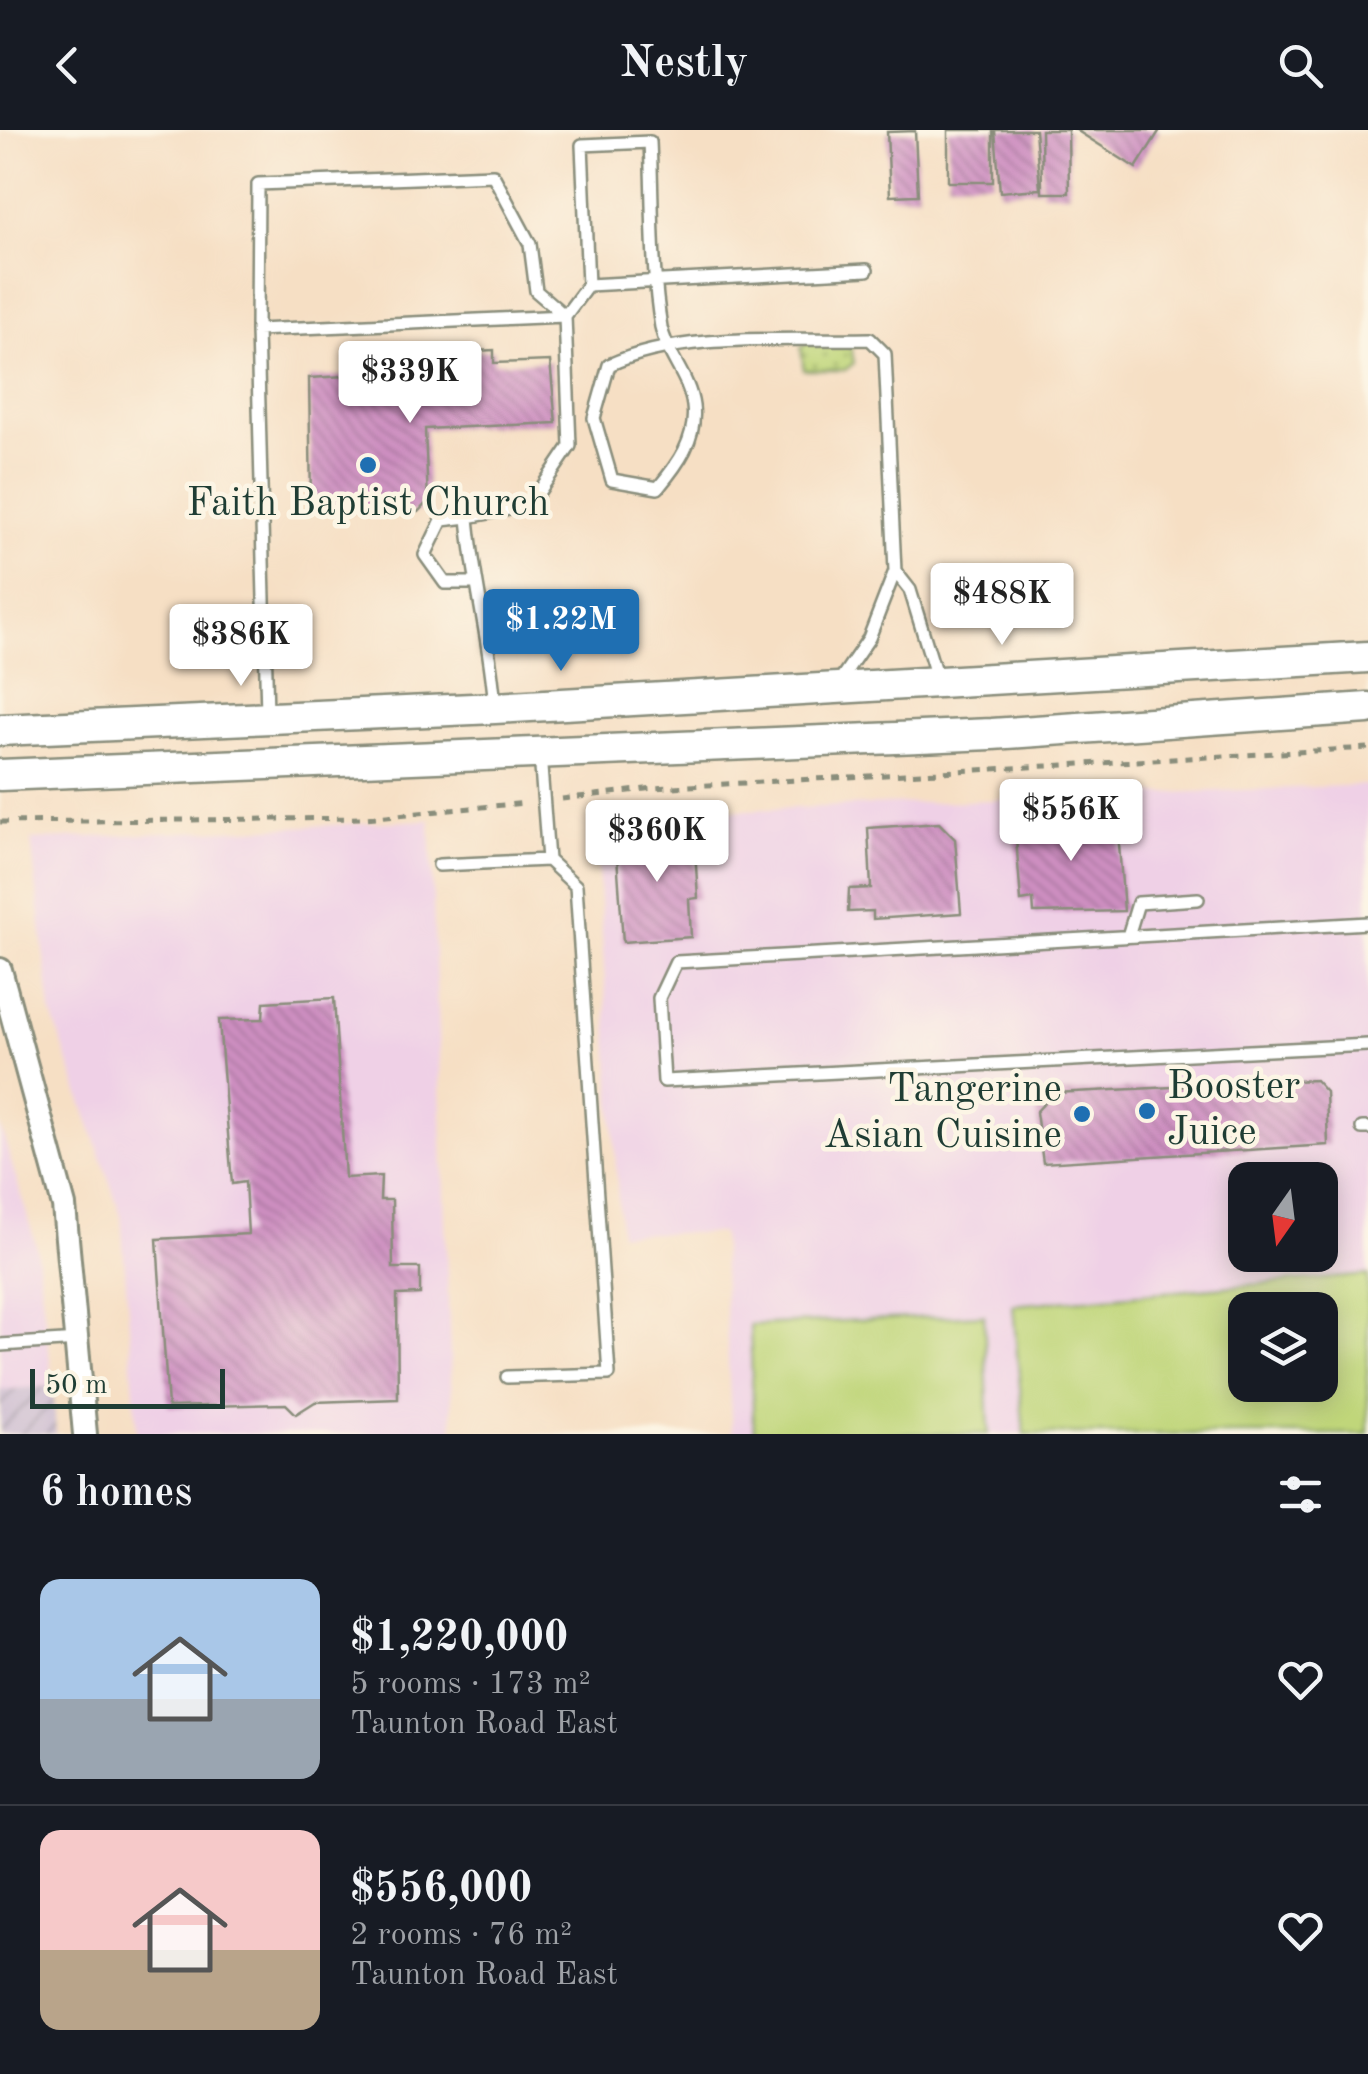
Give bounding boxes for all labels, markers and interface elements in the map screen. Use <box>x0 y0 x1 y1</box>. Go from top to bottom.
icon: back <box>40 38 95 93</box>
icon: search <box>1273 38 1328 93</box>
text: Nestly <box>620 42 748 87</box>
pin: $339K <box>340 341 480 426</box>
text: $339K <box>361 357 459 389</box>
marker: Faith Baptist Church <box>357 454 379 476</box>
place label: Faith Baptist Church <box>187 485 549 525</box>
pin: $488K <box>932 563 1072 648</box>
text: $488K <box>953 579 1051 611</box>
pin: $1.22M <box>480 589 642 674</box>
pin: $386K <box>171 604 311 689</box>
text: $1.22M <box>505 605 617 637</box>
text: $386K <box>192 620 290 652</box>
pin: $556K <box>1001 779 1141 864</box>
text: $556K <box>1022 795 1120 827</box>
pin: $360K <box>587 800 727 885</box>
text: $360K <box>608 816 706 848</box>
place label: Booster Juice <box>1167 1068 1300 1154</box>
place label: Tangerine Asian Cuisine <box>824 1071 1062 1157</box>
marker: Booster Juice <box>1136 1100 1158 1122</box>
marker: Tangerine Asian Cuisine <box>1071 1103 1093 1125</box>
north arrow <box>1228 1162 1338 1272</box>
map controls <box>1228 1162 1338 1402</box>
button: layers <box>1228 1292 1338 1402</box>
scale bar <box>30 1364 225 1408</box>
text: 50 m <box>45 1372 108 1400</box>
icon: filters <box>1273 1467 1328 1522</box>
text: 6 homes <box>40 1473 192 1515</box>
text: $1,220,000 <box>350 1618 568 1660</box>
icon: home <box>120 1619 240 1739</box>
icon: heart <box>1273 1652 1328 1707</box>
text: 5 rooms · 173 m² <box>350 1669 591 1701</box>
text: Taunton Road East <box>350 1709 618 1741</box>
text: $556,000 <box>350 1869 532 1911</box>
icon: home <box>120 1870 240 1990</box>
icon: heart <box>1273 1903 1328 1958</box>
text: 2 rooms · 76 m² <box>350 1920 572 1952</box>
text: Taunton Road East <box>350 1960 618 1992</box>

